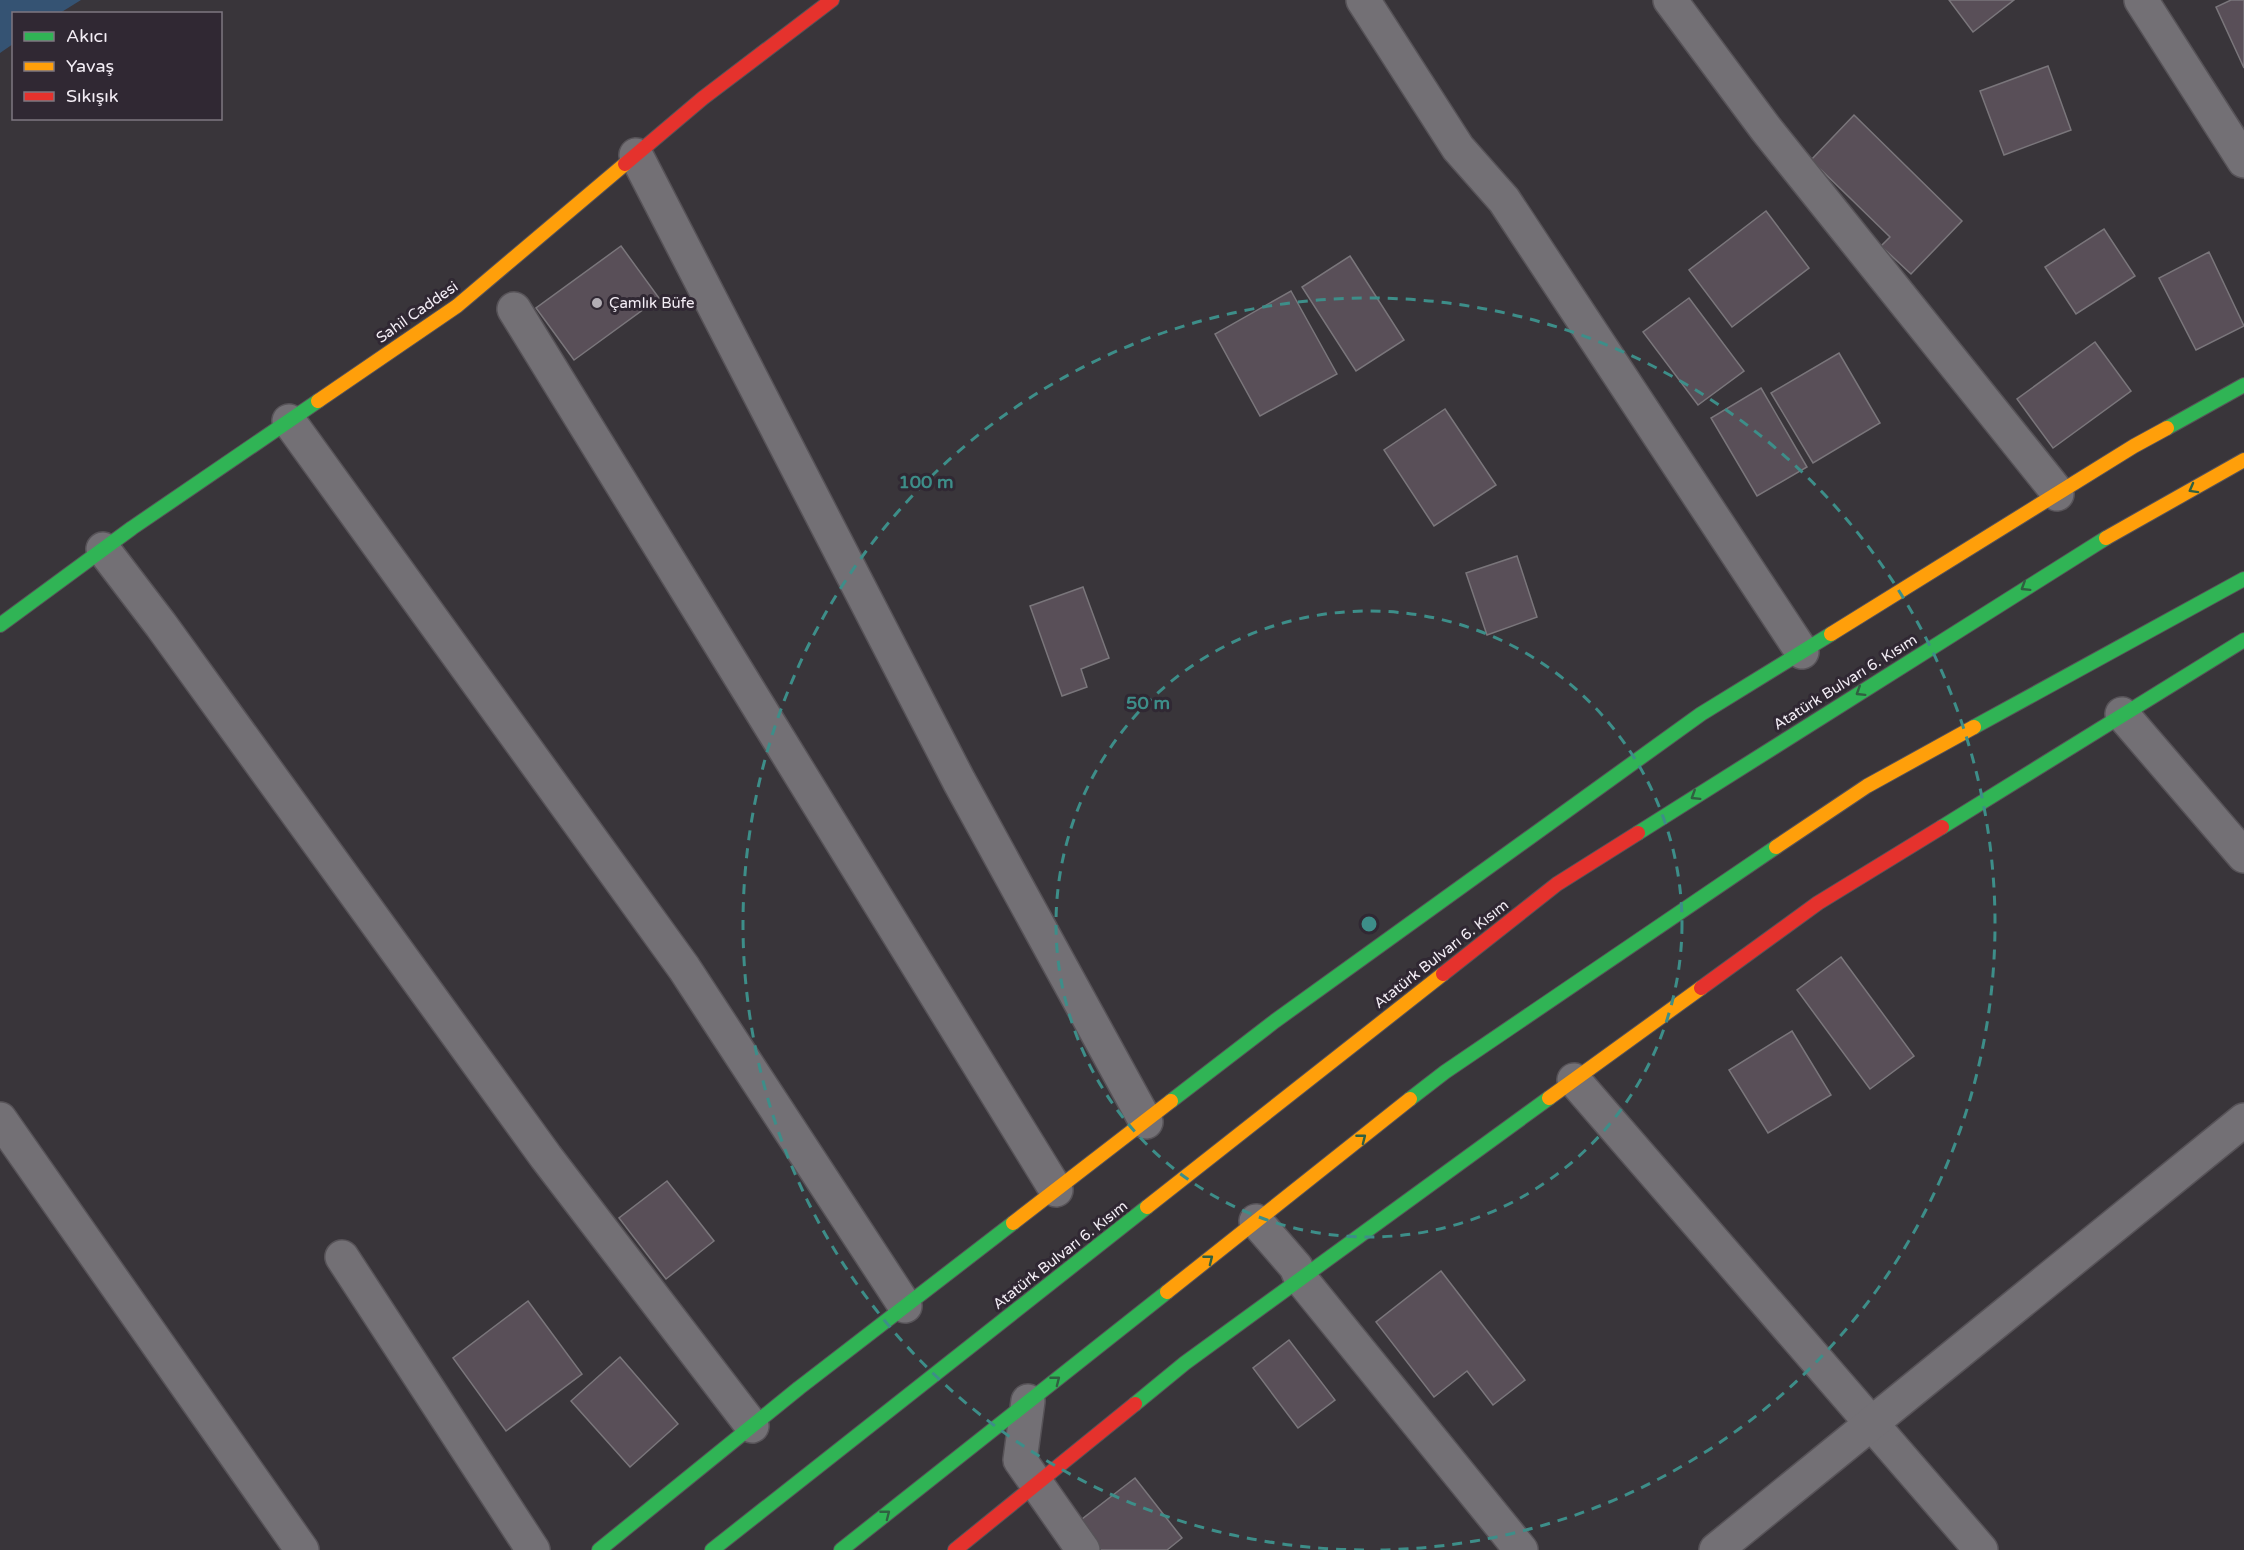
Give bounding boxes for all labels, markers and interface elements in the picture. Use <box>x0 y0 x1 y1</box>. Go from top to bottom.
legend <box>12 12 222 120</box>
text: Akıcı <box>66 25 108 47</box>
text: Yavaş <box>66 55 114 77</box>
text: Sıkışık <box>66 85 119 107</box>
street label: Sahil Caddesi <box>373 277 461 347</box>
place label: Çamlık Büfe <box>609 294 694 312</box>
marker: Çamlık Büfe <box>590 296 604 310</box>
text: 100 m <box>898 471 954 493</box>
one-way arrow <box>2189 482 2199 493</box>
one-way arrow <box>2021 580 2031 592</box>
street label: Atatürk Bulvarı 6. Kısım <box>1770 630 1920 734</box>
one-way arrow <box>1856 684 1866 696</box>
text: 50 m <box>1126 692 1170 714</box>
one-way arrow <box>1691 789 1702 800</box>
street label: Atatürk Bulvarı 6. Kısım <box>1370 896 1512 1012</box>
centre of rings <box>1359 914 1379 934</box>
one-way arrow <box>1355 1134 1366 1145</box>
street label: Atatürk Bulvarı 6. Kısım <box>989 1197 1131 1313</box>
one-way arrow <box>1202 1255 1213 1266</box>
one-way arrow <box>1049 1376 1060 1387</box>
one-way arrow <box>880 1510 891 1521</box>

